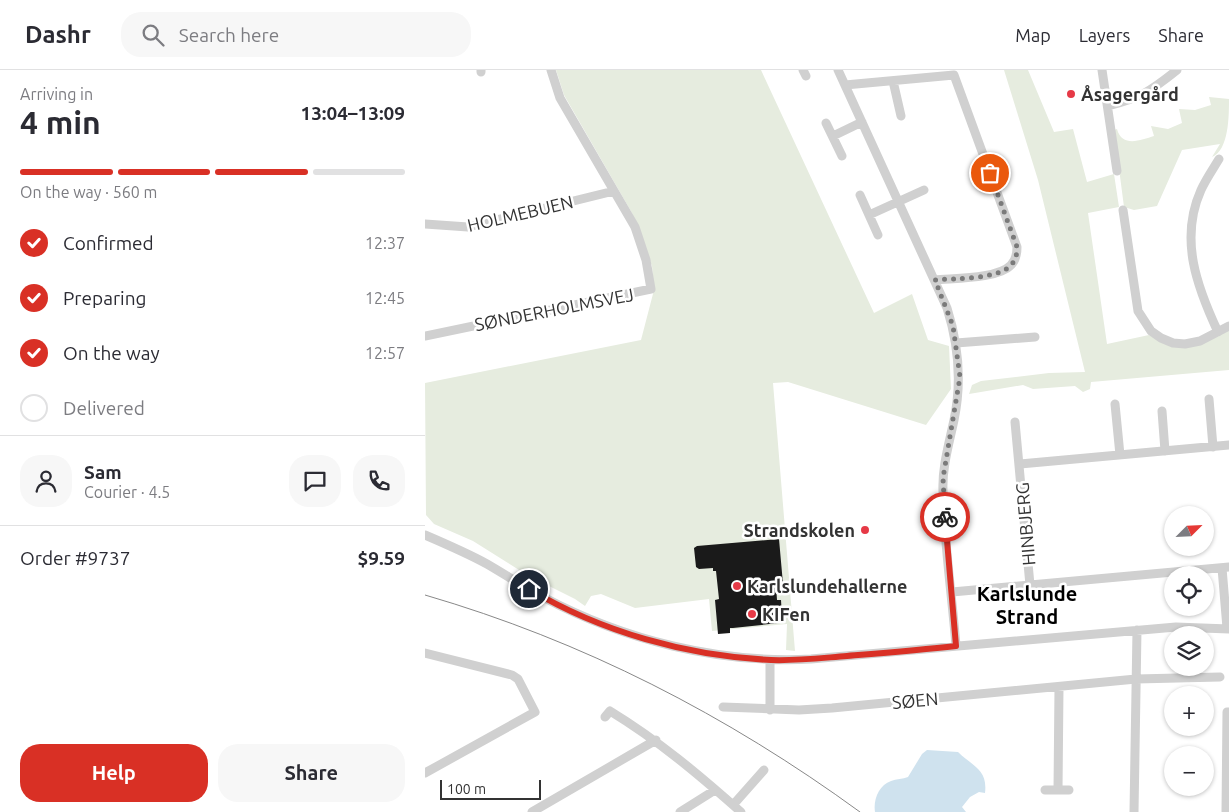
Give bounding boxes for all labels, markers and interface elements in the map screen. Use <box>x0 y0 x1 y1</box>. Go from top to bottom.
search box <box>121 12 471 57</box>
text: Dashr <box>25 21 91 48</box>
icon: search <box>139 21 167 49</box>
text: Search here <box>179 24 279 46</box>
text: Map <box>1015 25 1051 45</box>
text: Layers <box>1079 25 1130 45</box>
text: Share <box>1158 25 1204 45</box>
place label: Åsagergård <box>1081 84 1179 104</box>
text: Arriving in <box>20 85 93 103</box>
marker: Åsagergård <box>1065 88 1077 100</box>
text: 13:04–13:09 <box>300 102 405 124</box>
text: 4 min <box>20 104 101 140</box>
pin <box>969 152 1011 194</box>
icon: bag <box>976 159 1004 187</box>
text: On the way · 560 m <box>20 183 157 201</box>
street label: HOLMEBUEN <box>465 191 575 235</box>
icon: check <box>20 229 48 257</box>
text: Confirmed <box>63 232 154 254</box>
text: 12:37 <box>365 234 405 252</box>
icon: check <box>20 284 48 312</box>
street label: SØNDERHOLMSVEJ <box>473 284 635 334</box>
text: Preparing <box>63 287 147 309</box>
text: 12:45 <box>365 289 405 307</box>
icon: check <box>20 339 48 367</box>
text: On the way <box>63 342 160 364</box>
text: 12:57 <box>365 344 405 362</box>
text: Delivered <box>63 397 145 419</box>
button: person <box>20 455 72 507</box>
button: chat <box>289 455 341 507</box>
button: phone <box>353 455 405 507</box>
text: Sam <box>84 461 122 483</box>
street label: HINBJERG <box>1011 482 1039 566</box>
text: Courier · 4.5 <box>84 483 170 501</box>
courier <box>920 492 970 542</box>
icon: bike <box>931 503 959 531</box>
north arrow <box>1164 506 1214 556</box>
map controls <box>1164 506 1214 796</box>
place label: Strandskolen <box>743 520 855 540</box>
marker: Strandskolen <box>859 524 871 536</box>
text: Order #9737 <box>20 547 130 569</box>
text: $9.59 <box>357 547 405 569</box>
button: locate <box>1164 566 1214 616</box>
pin <box>508 568 550 610</box>
icon: home <box>515 575 543 603</box>
place label: Karlslundehallerne <box>747 576 908 596</box>
marker: Karlslundehallerne <box>731 580 743 592</box>
district label: Karlslunde Strand <box>977 582 1077 628</box>
place label: KIFen <box>762 604 810 624</box>
marker: KIFen <box>746 608 758 620</box>
button: layers <box>1164 626 1214 676</box>
button: + <box>1164 686 1214 736</box>
street label: SØEN <box>891 688 939 712</box>
button: Help <box>20 744 208 802</box>
button: Share <box>218 744 405 802</box>
button: − <box>1164 746 1214 796</box>
scale bar <box>440 777 541 800</box>
text: 100 m <box>447 781 486 797</box>

